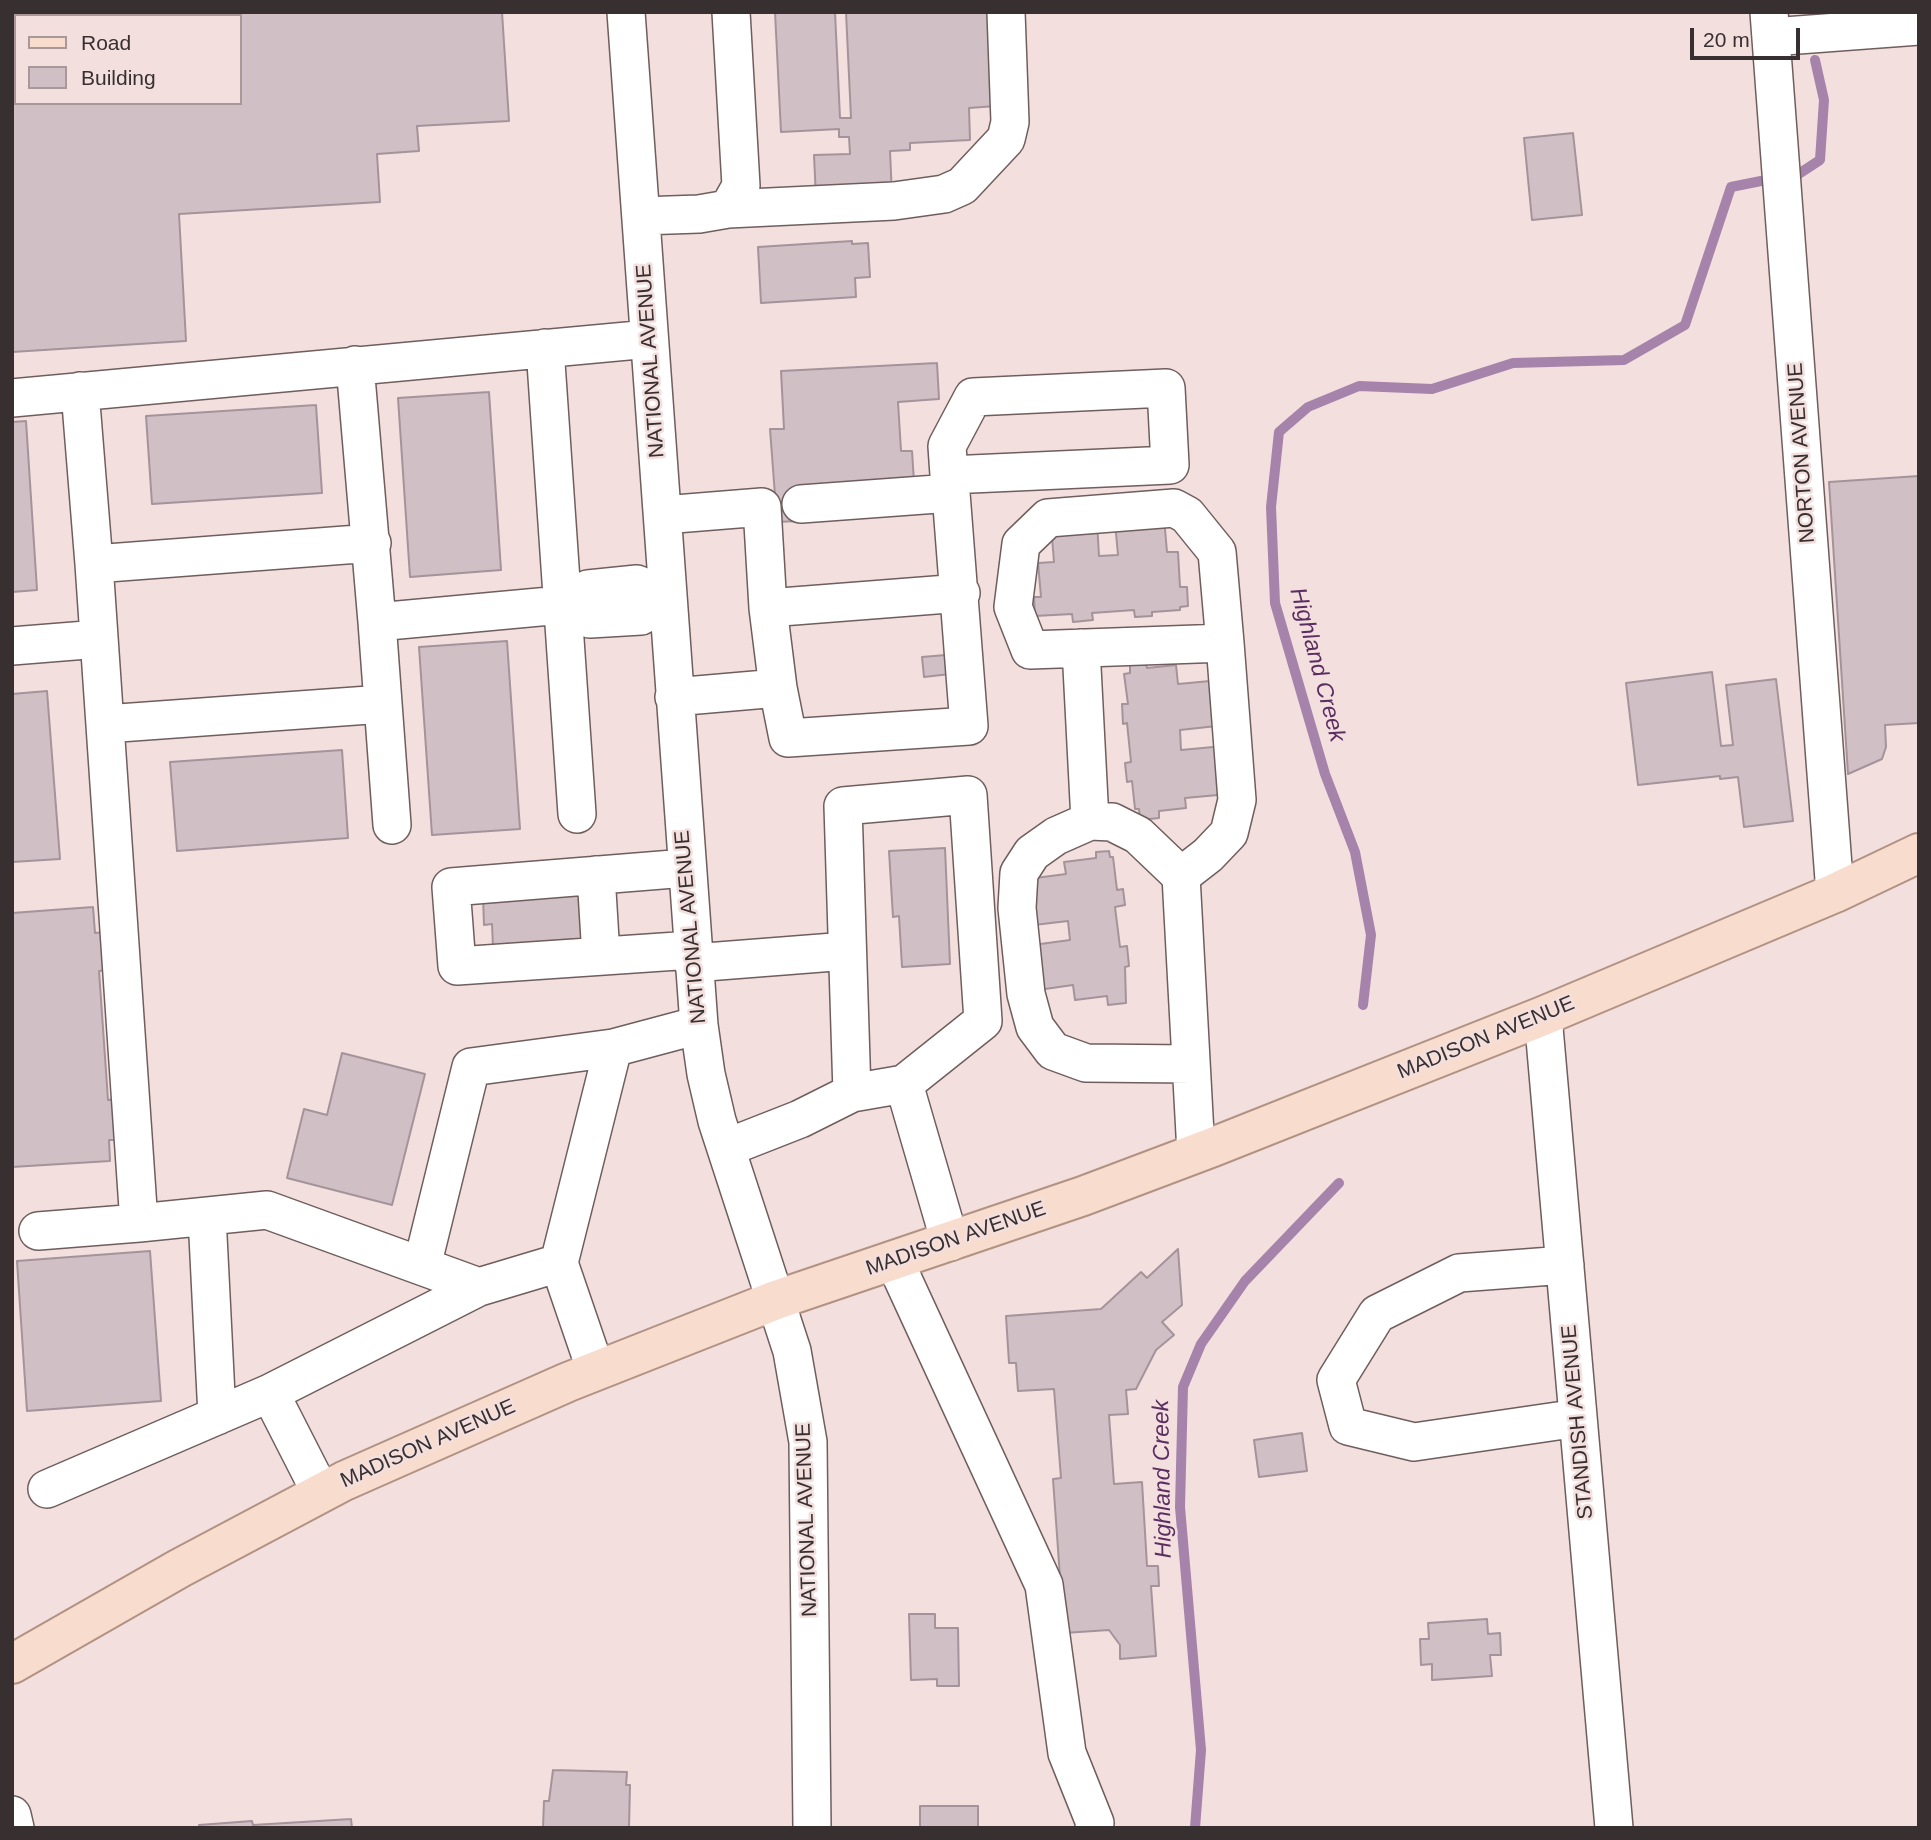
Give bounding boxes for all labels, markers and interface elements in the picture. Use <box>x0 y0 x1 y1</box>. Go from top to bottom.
legend <box>14 14 242 105</box>
scale bar <box>1693 14 1803 58</box>
text: 20 m <box>1703 28 1750 51</box>
text: Road <box>81 31 131 54</box>
text: Building <box>81 66 156 89</box>
street label: NATIONAL AVENUE <box>632 263 670 459</box>
street label: NORTON AVENUE <box>1783 362 1821 544</box>
water label: Highland Creek <box>1283 585 1351 745</box>
street label: NATIONAL AVENUE <box>670 829 712 1025</box>
street label: MADISON AVENUE <box>1394 991 1578 1085</box>
street label: MADISON AVENUE <box>863 1196 1049 1282</box>
street label: STANDISH AVENUE <box>1557 1324 1599 1520</box>
street label: MADISON AVENUE <box>337 1394 519 1494</box>
water label: Highland Creek <box>1148 1400 1178 1558</box>
street label: NATIONAL AVENUE <box>791 1423 823 1617</box>

